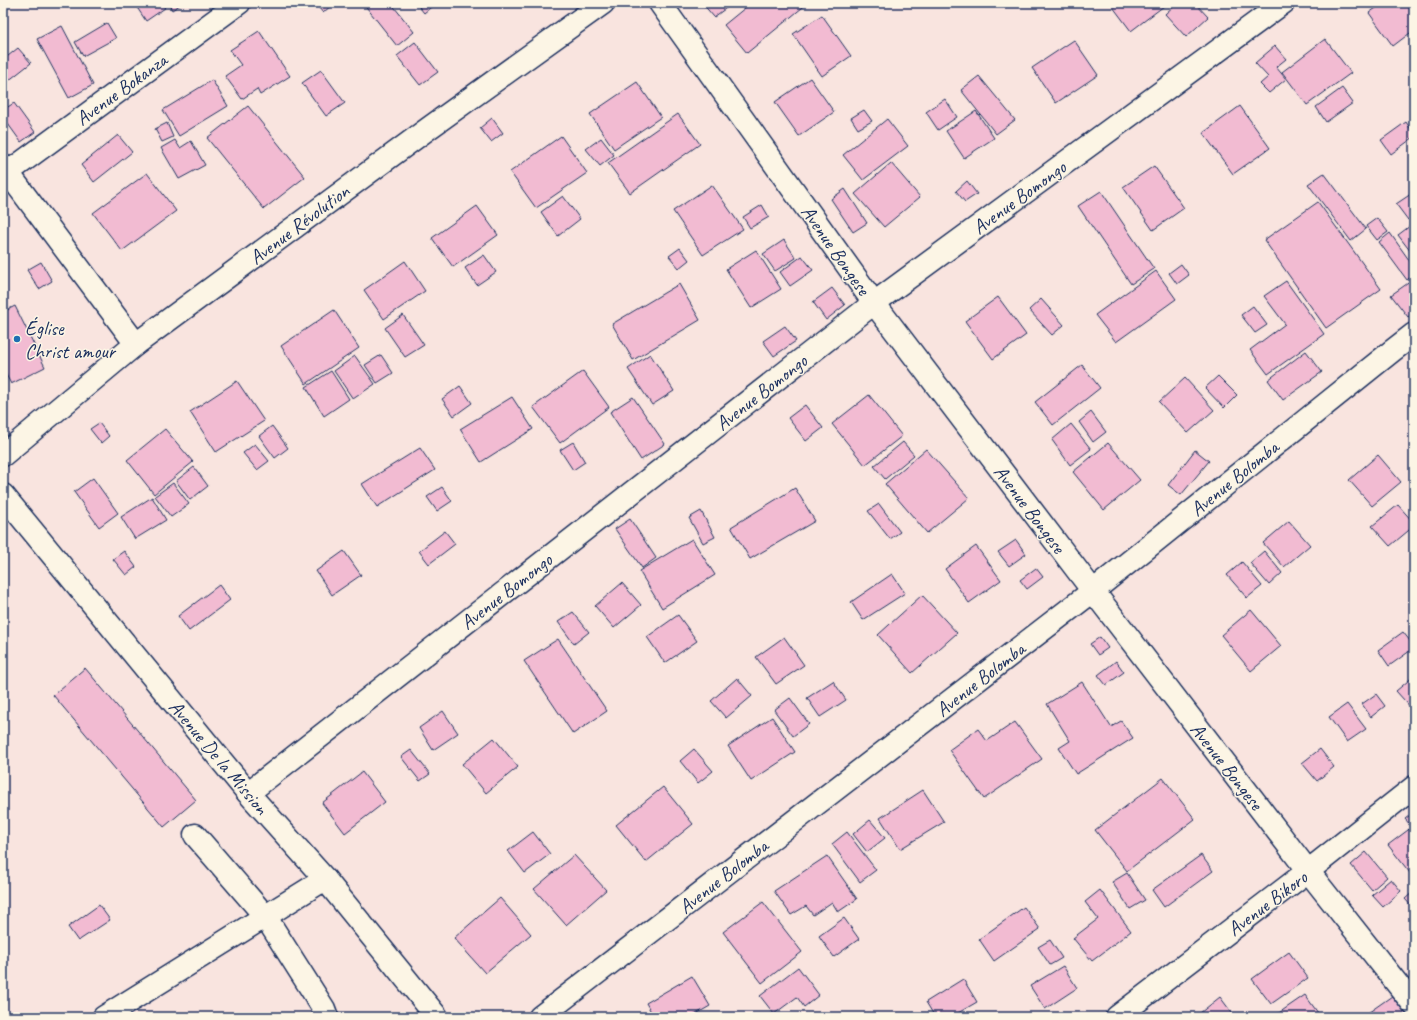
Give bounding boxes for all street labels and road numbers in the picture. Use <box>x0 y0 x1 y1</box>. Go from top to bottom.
street label: Avenue Bokanza <box>71 47 173 131</box>
street label: Avenue Bomongo <box>968 155 1072 240</box>
street label: Avenue Révolution <box>244 178 355 270</box>
street label: Avenue Bongese <box>795 200 877 301</box>
street label: Avenue Bomongo <box>710 348 813 436</box>
street label: Avenue Bolomba <box>1185 434 1285 522</box>
street label: Avenue Bongese <box>988 460 1072 560</box>
street label: Avenue Bomongo <box>455 547 558 635</box>
street label: Avenue Bolomba <box>931 636 1031 722</box>
street label: Avenue De la Mission <box>163 695 274 820</box>
street label: Avenue Bongese <box>1185 718 1269 816</box>
street label: Avenue Bolomba <box>674 833 774 919</box>
street label: Avenue Bikoro <box>1222 865 1313 942</box>

